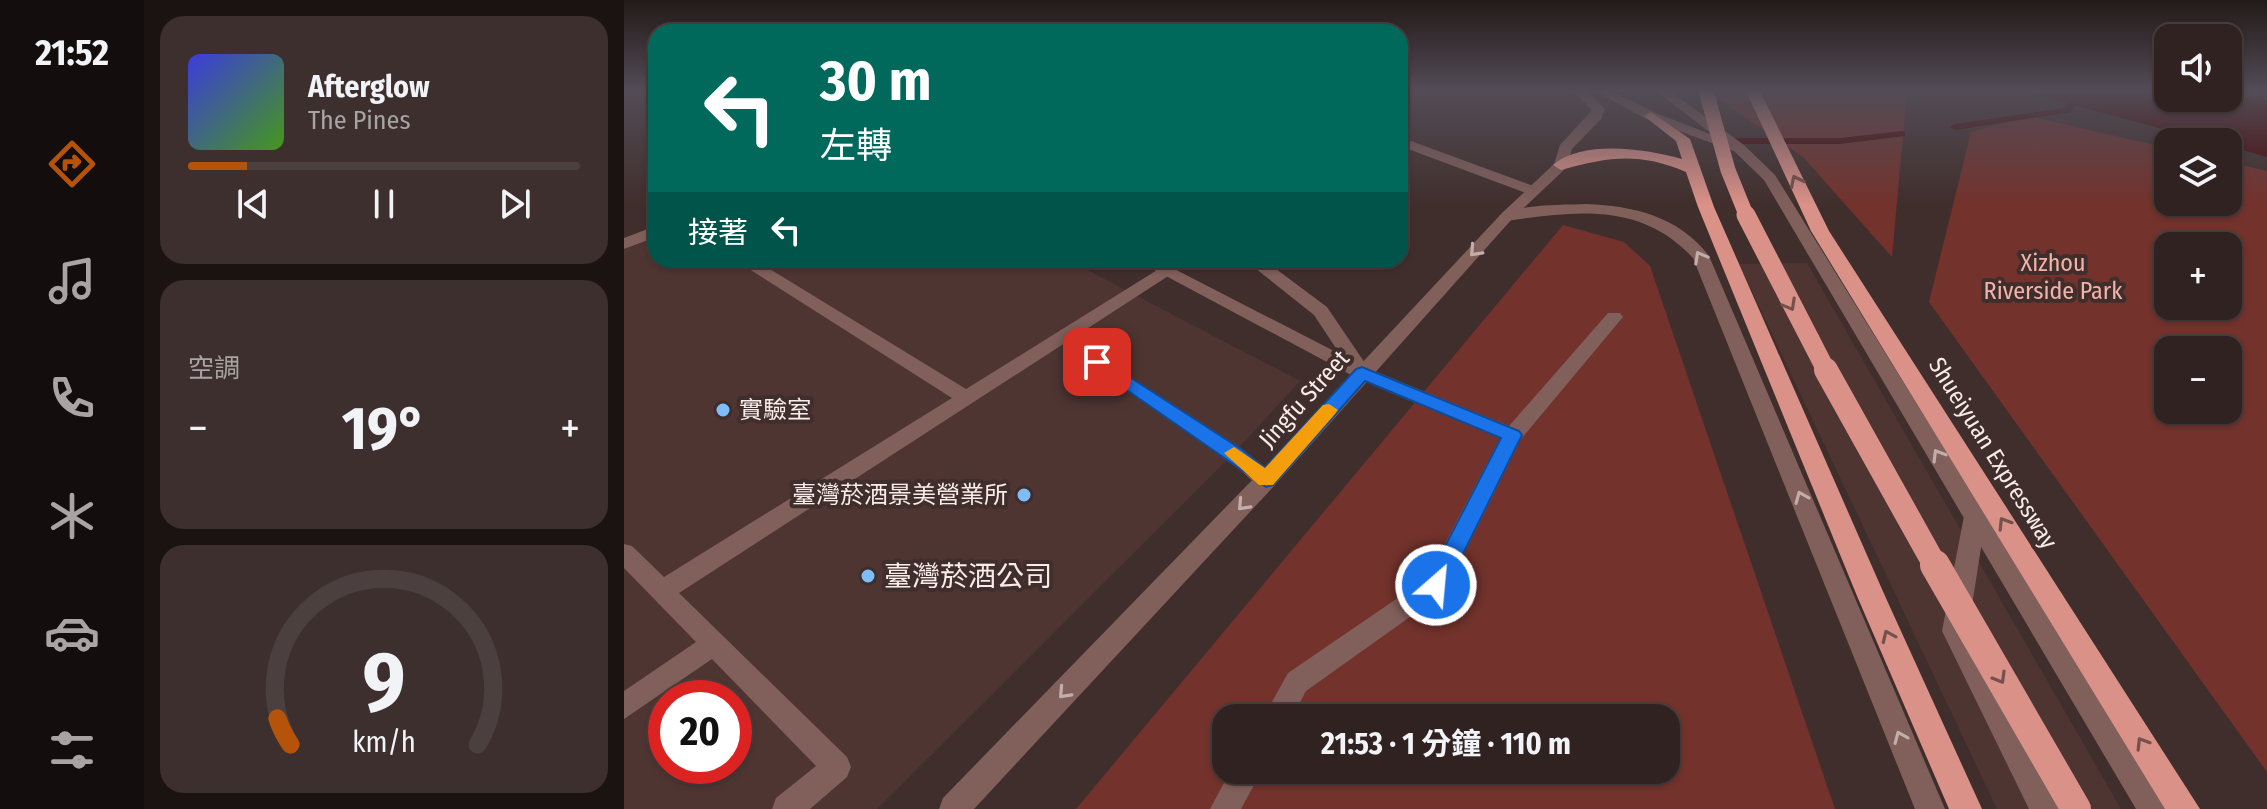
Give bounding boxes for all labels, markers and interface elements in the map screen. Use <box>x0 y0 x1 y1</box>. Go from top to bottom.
map controls <box>2154 24 2242 424</box>
button: sound <box>2154 24 2242 112</box>
text: 21:52 <box>35 31 109 75</box>
text: 30 m <box>820 48 931 115</box>
icon: left <box>688 56 792 160</box>
text: Afterglow <box>308 69 430 105</box>
text: The Pines <box>308 105 411 136</box>
text: 左轉 <box>820 124 892 168</box>
button: layers <box>2154 128 2242 216</box>
icon: directions <box>44 136 100 192</box>
one-way arrow <box>1790 175 1806 190</box>
icon: previous <box>231 182 275 226</box>
icon: pause <box>362 182 406 226</box>
icon: next <box>493 182 537 226</box>
icon: left <box>764 208 808 252</box>
text: 接著 <box>688 215 748 251</box>
button: + <box>2154 232 2242 320</box>
one-way arrow <box>1470 241 1484 256</box>
park label: Xizhou Riverside Park <box>1984 249 2123 305</box>
one-way arrow <box>1694 251 1709 265</box>
icon: music <box>44 253 100 309</box>
one-way arrow <box>1780 296 1796 311</box>
pin <box>1063 328 1131 396</box>
button: − <box>2154 336 2242 424</box>
icon: arrive <box>1075 340 1119 384</box>
street label: Jingfu Street <box>1253 345 1355 453</box>
street label: Shueiyuan Expressway <box>1923 352 2063 554</box>
text: 空調 <box>188 353 240 384</box>
icon: phone <box>44 370 100 426</box>
text: 19° <box>342 393 426 465</box>
place label: 實驗室 <box>739 396 811 424</box>
marker: 實驗室 <box>714 401 732 419</box>
text: − <box>188 402 208 455</box>
text: + <box>560 402 580 455</box>
one-way arrow <box>1932 449 1948 464</box>
place label: 臺灣菸酒景美營業所 <box>792 481 1008 509</box>
marker: 臺灣菸酒景美營業所 <box>1015 486 1033 504</box>
icon: climate <box>44 488 100 544</box>
one-way arrow <box>1794 491 1810 505</box>
one-way arrow <box>1238 496 1252 510</box>
one-way arrow <box>1999 517 2014 532</box>
position arrow <box>1394 543 1478 627</box>
place label: 臺灣菸酒公司 <box>884 560 1052 593</box>
marker: 臺灣菸酒公司 <box>859 567 877 585</box>
icon: car <box>44 605 100 661</box>
one-way arrow <box>1882 629 1898 644</box>
text: 9 <box>362 632 406 732</box>
one-way arrow <box>1990 669 2006 684</box>
speed limit sign: 20 <box>648 680 752 784</box>
one-way arrow <box>1059 684 1073 699</box>
icon: filters <box>44 722 100 778</box>
text: km/h <box>352 725 416 760</box>
text: 21:53 · 1 分鐘 · 110 m <box>1321 726 1571 762</box>
one-way arrow <box>1893 731 1910 745</box>
one-way arrow <box>2137 737 2152 752</box>

